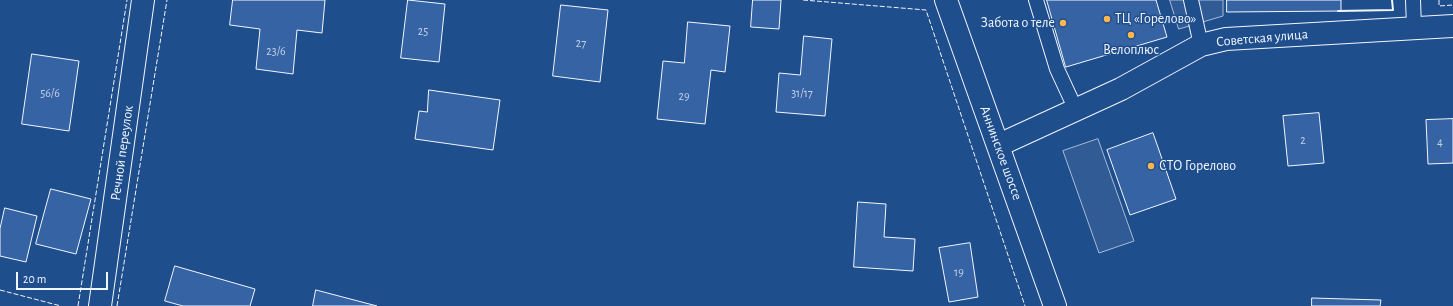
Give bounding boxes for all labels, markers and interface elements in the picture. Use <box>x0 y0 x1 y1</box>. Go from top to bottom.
place label: ТЦ «Горелово» <box>1115 11 1196 27</box>
marker: ТЦ «Горелово» <box>1102 14 1112 24</box>
place label: Забота о теле <box>981 15 1055 31</box>
marker: Забота о теле <box>1058 18 1068 28</box>
house number: 25 <box>418 24 428 38</box>
street label: Советская улица <box>1215 26 1309 50</box>
marker: Велоплюс <box>1126 30 1136 40</box>
house number: 27 <box>576 36 586 50</box>
place label: Велоплюс <box>1103 42 1159 58</box>
house number: 23/6 <box>266 44 286 58</box>
house number: 56/6 <box>40 86 60 100</box>
house number: 31/17 <box>791 86 813 100</box>
house number: 29 <box>678 89 690 103</box>
street label: Речной переулок <box>107 104 137 202</box>
street label: Аннинское шоссе <box>976 104 1026 202</box>
house number: 2 <box>1300 133 1306 147</box>
house number: 4 <box>1437 135 1443 149</box>
place label: СТО Горелово <box>1159 158 1236 174</box>
marker: СТО Горелово <box>1146 161 1156 171</box>
scale bar <box>18 264 110 290</box>
house number: 19 <box>954 265 964 279</box>
text: 20 m <box>23 273 46 285</box>

